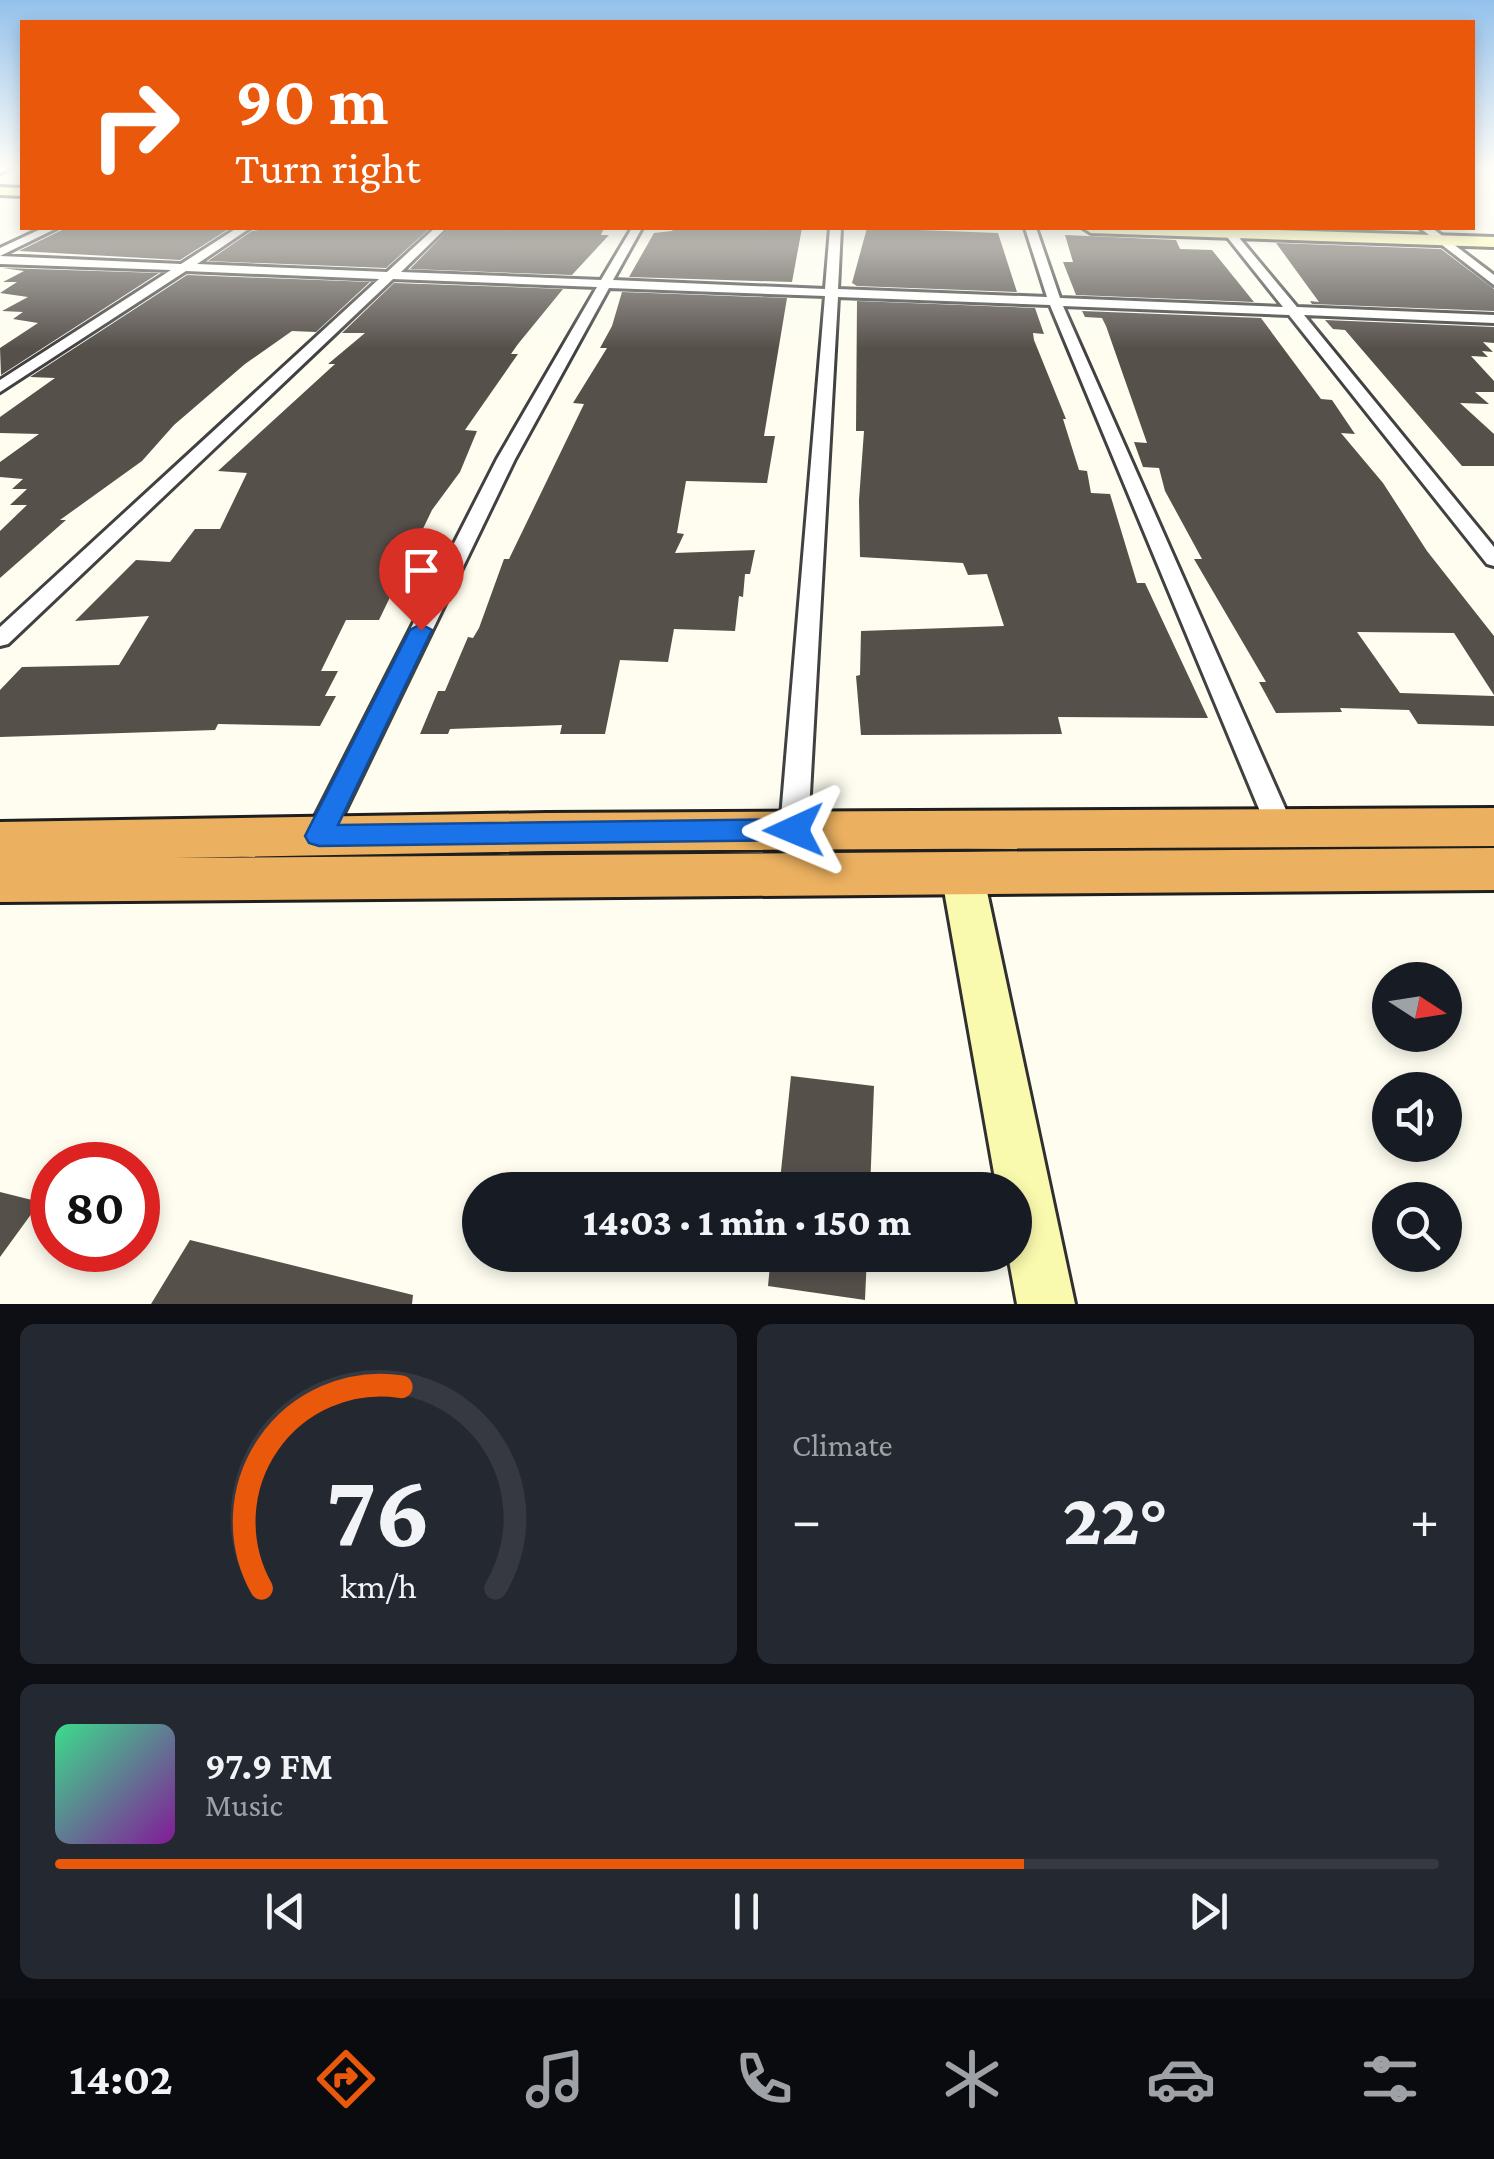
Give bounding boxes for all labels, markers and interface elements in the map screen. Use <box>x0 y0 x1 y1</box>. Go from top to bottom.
icon: right <box>70 60 200 190</box>
text: 90 m <box>235 61 388 139</box>
text: Turn right <box>235 143 420 193</box>
pin <box>379 528 464 631</box>
icon: arrive <box>394 543 449 598</box>
position arrow <box>742 778 846 882</box>
north arrow <box>1372 962 1462 1052</box>
map controls <box>1372 962 1462 1272</box>
button: sound <box>1372 1072 1462 1162</box>
speed limit sign: 80 <box>30 1142 160 1272</box>
button: search <box>1372 1182 1462 1272</box>
text: 14:03 · 1 min · 150 m <box>583 1201 911 1243</box>
text: Climate <box>792 1427 893 1463</box>
text: 76 <box>326 1453 431 1568</box>
text: 22° <box>1062 1477 1169 1560</box>
text: − <box>792 1489 821 1550</box>
text: + <box>1410 1489 1439 1550</box>
text: km/h <box>340 1566 417 1606</box>
text: 97.9 FM <box>205 1745 333 1787</box>
text: Music <box>205 1787 283 1823</box>
icon: previous <box>258 1884 313 1939</box>
icon: pause <box>719 1884 774 1939</box>
icon: next <box>1181 1884 1236 1939</box>
icon: directions <box>311 2044 381 2114</box>
icon: music <box>520 2044 590 2114</box>
icon: phone <box>729 2044 799 2114</box>
icon: climate <box>937 2044 1007 2114</box>
icon: car <box>1146 2044 1216 2114</box>
icon: filters <box>1355 2044 1425 2114</box>
text: 14:02 <box>69 2054 173 2104</box>

